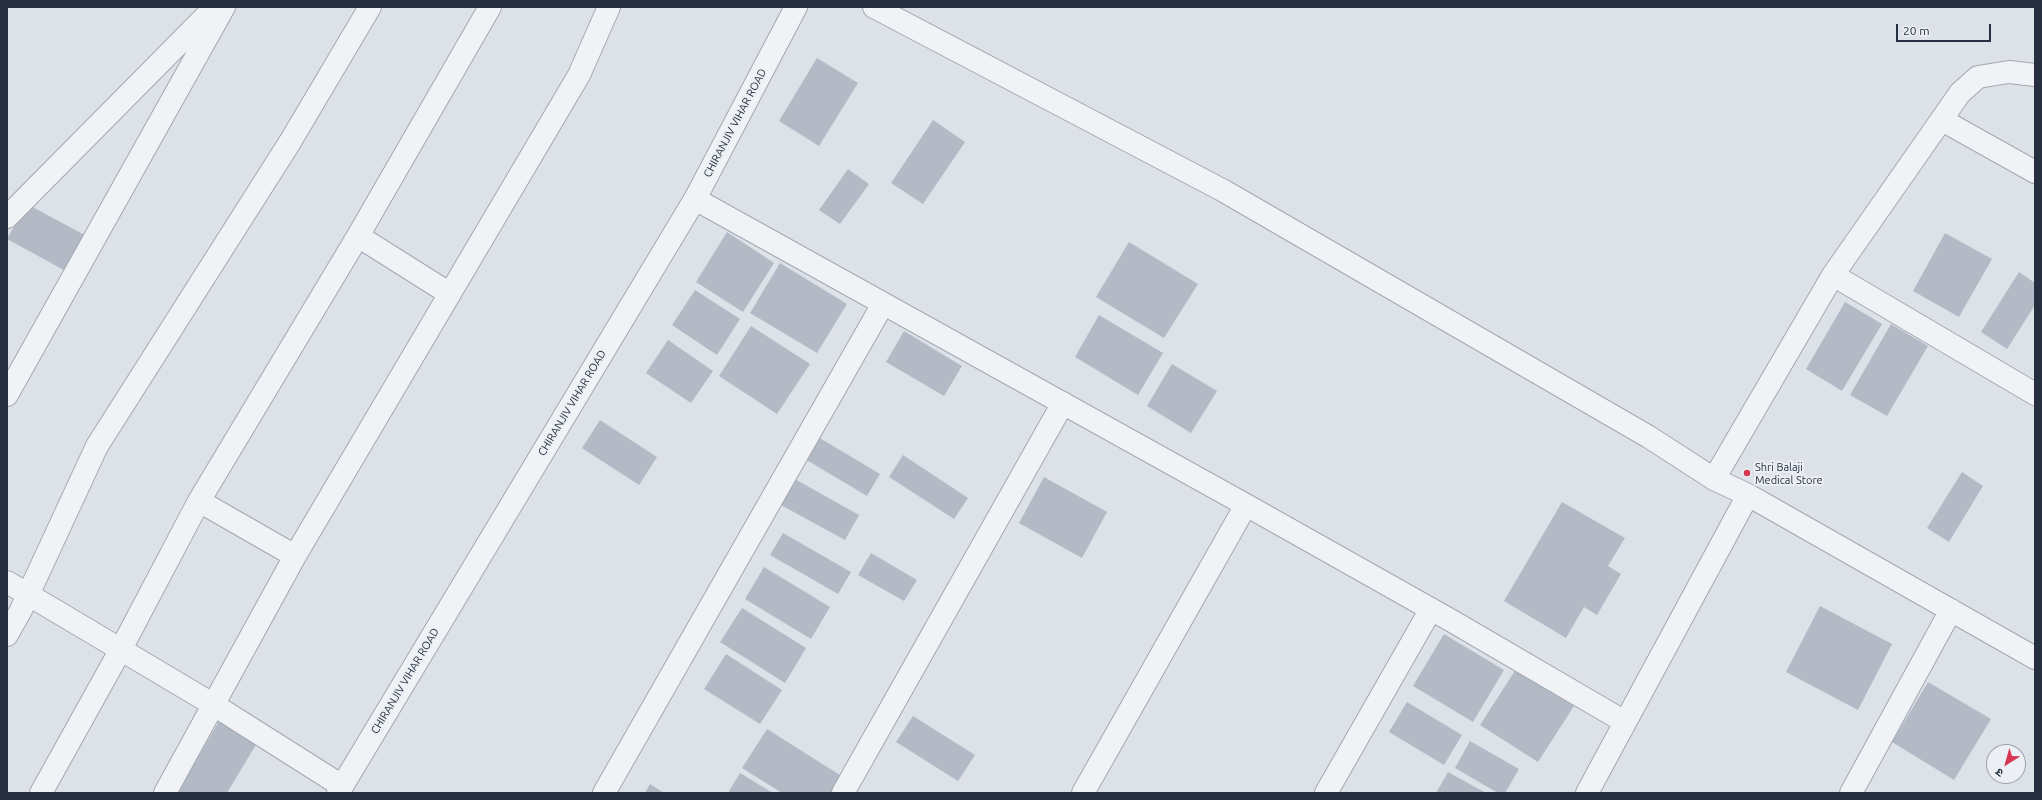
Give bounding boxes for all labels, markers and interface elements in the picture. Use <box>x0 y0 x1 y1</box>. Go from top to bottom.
scale bar <box>1898 16 1993 42</box>
text: 20 m <box>1903 24 1930 37</box>
street label: CHIRANJIV VIHAR ROAD <box>701 66 769 180</box>
street label: CHIRANJIV VIHAR ROAD <box>535 348 609 458</box>
place label: Shri Balaji Medical Store <box>1755 460 1823 486</box>
marker: Shri Balaji Medical Store <box>1742 468 1752 478</box>
street label: CHIRANJIV VIHAR ROAD <box>368 626 442 736</box>
north arrow <box>1986 744 2026 784</box>
text: उ <box>1993 766 2006 780</box>

